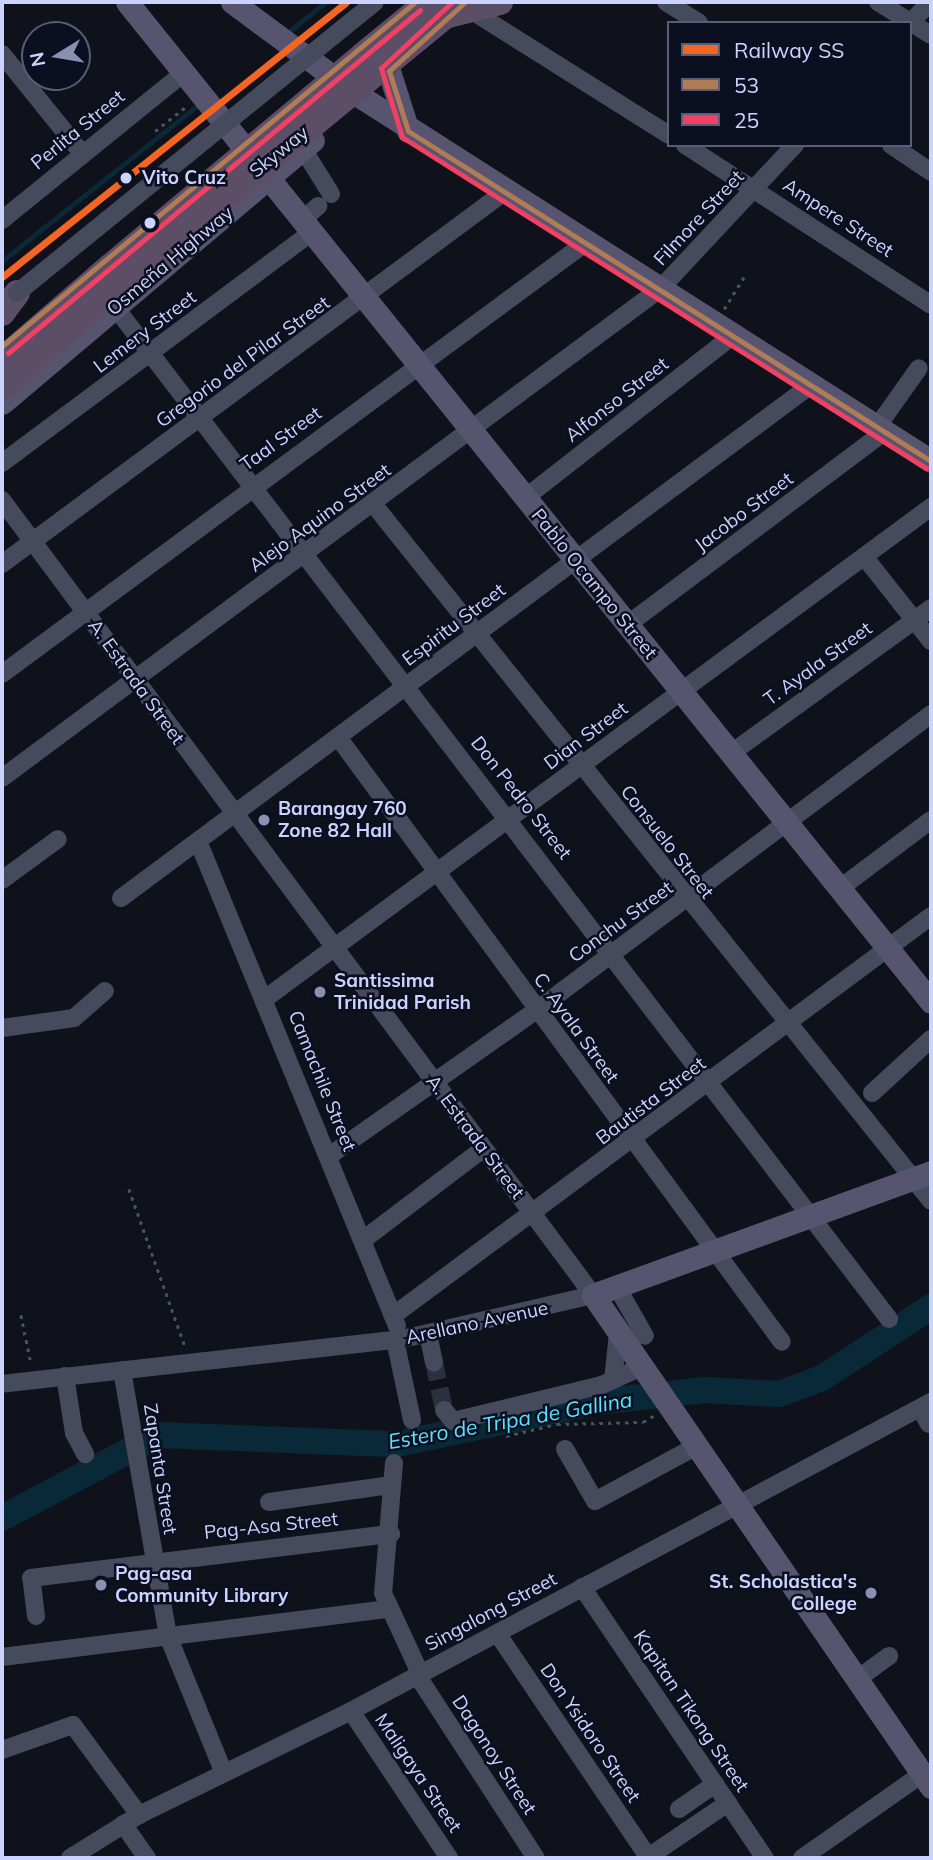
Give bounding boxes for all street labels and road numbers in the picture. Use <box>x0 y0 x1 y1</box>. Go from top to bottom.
street label: Perlita Street <box>27 85 129 175</box>
street label: Skyway <box>245 121 313 183</box>
street label: Filmore Street <box>649 166 749 270</box>
street label: Ampere Street <box>779 174 897 262</box>
street label: Osmeña Highway <box>102 202 238 320</box>
street label: Lemery Street <box>89 286 201 378</box>
street label: Gregorio del Pilar Street <box>152 291 334 433</box>
street label: Alfonso Street <box>561 353 673 447</box>
street label: Taal Street <box>236 402 326 476</box>
street label: Alejo Aquino Street <box>245 459 395 577</box>
street label: Jacobo Street <box>690 468 798 556</box>
street label: Pablo Ocampo Street <box>526 504 662 664</box>
street label: Espiritu Street <box>398 579 510 671</box>
street label: A. Estrada Street <box>83 615 189 749</box>
street label: T. Ayala Street <box>760 617 876 711</box>
street label: Dian Street <box>540 697 632 775</box>
street label: Don Pedro Street <box>466 732 576 864</box>
street label: Consuelo Street <box>616 781 718 903</box>
street label: Conchu Street <box>564 877 678 967</box>
street label: C. Ayala Street <box>528 968 624 1088</box>
street label: Camachile Street <box>283 1007 361 1155</box>
street label: Bautista Street <box>592 1052 710 1150</box>
street label: A. Estrada Street <box>421 1071 529 1203</box>
street label: Arellano Avenue <box>404 1297 550 1349</box>
street label: Zapanta Street <box>138 1402 182 1536</box>
street label: Pag-Asa Street <box>203 1508 339 1544</box>
street label: Singalong Street <box>421 1568 561 1656</box>
street label: Kapitan Tikong Street <box>628 1626 754 1796</box>
street label: Don Ysidoro Street <box>535 1659 645 1807</box>
street label: Dagonoy Street <box>447 1691 541 1819</box>
street label: Maligaya Street <box>370 1709 466 1837</box>

